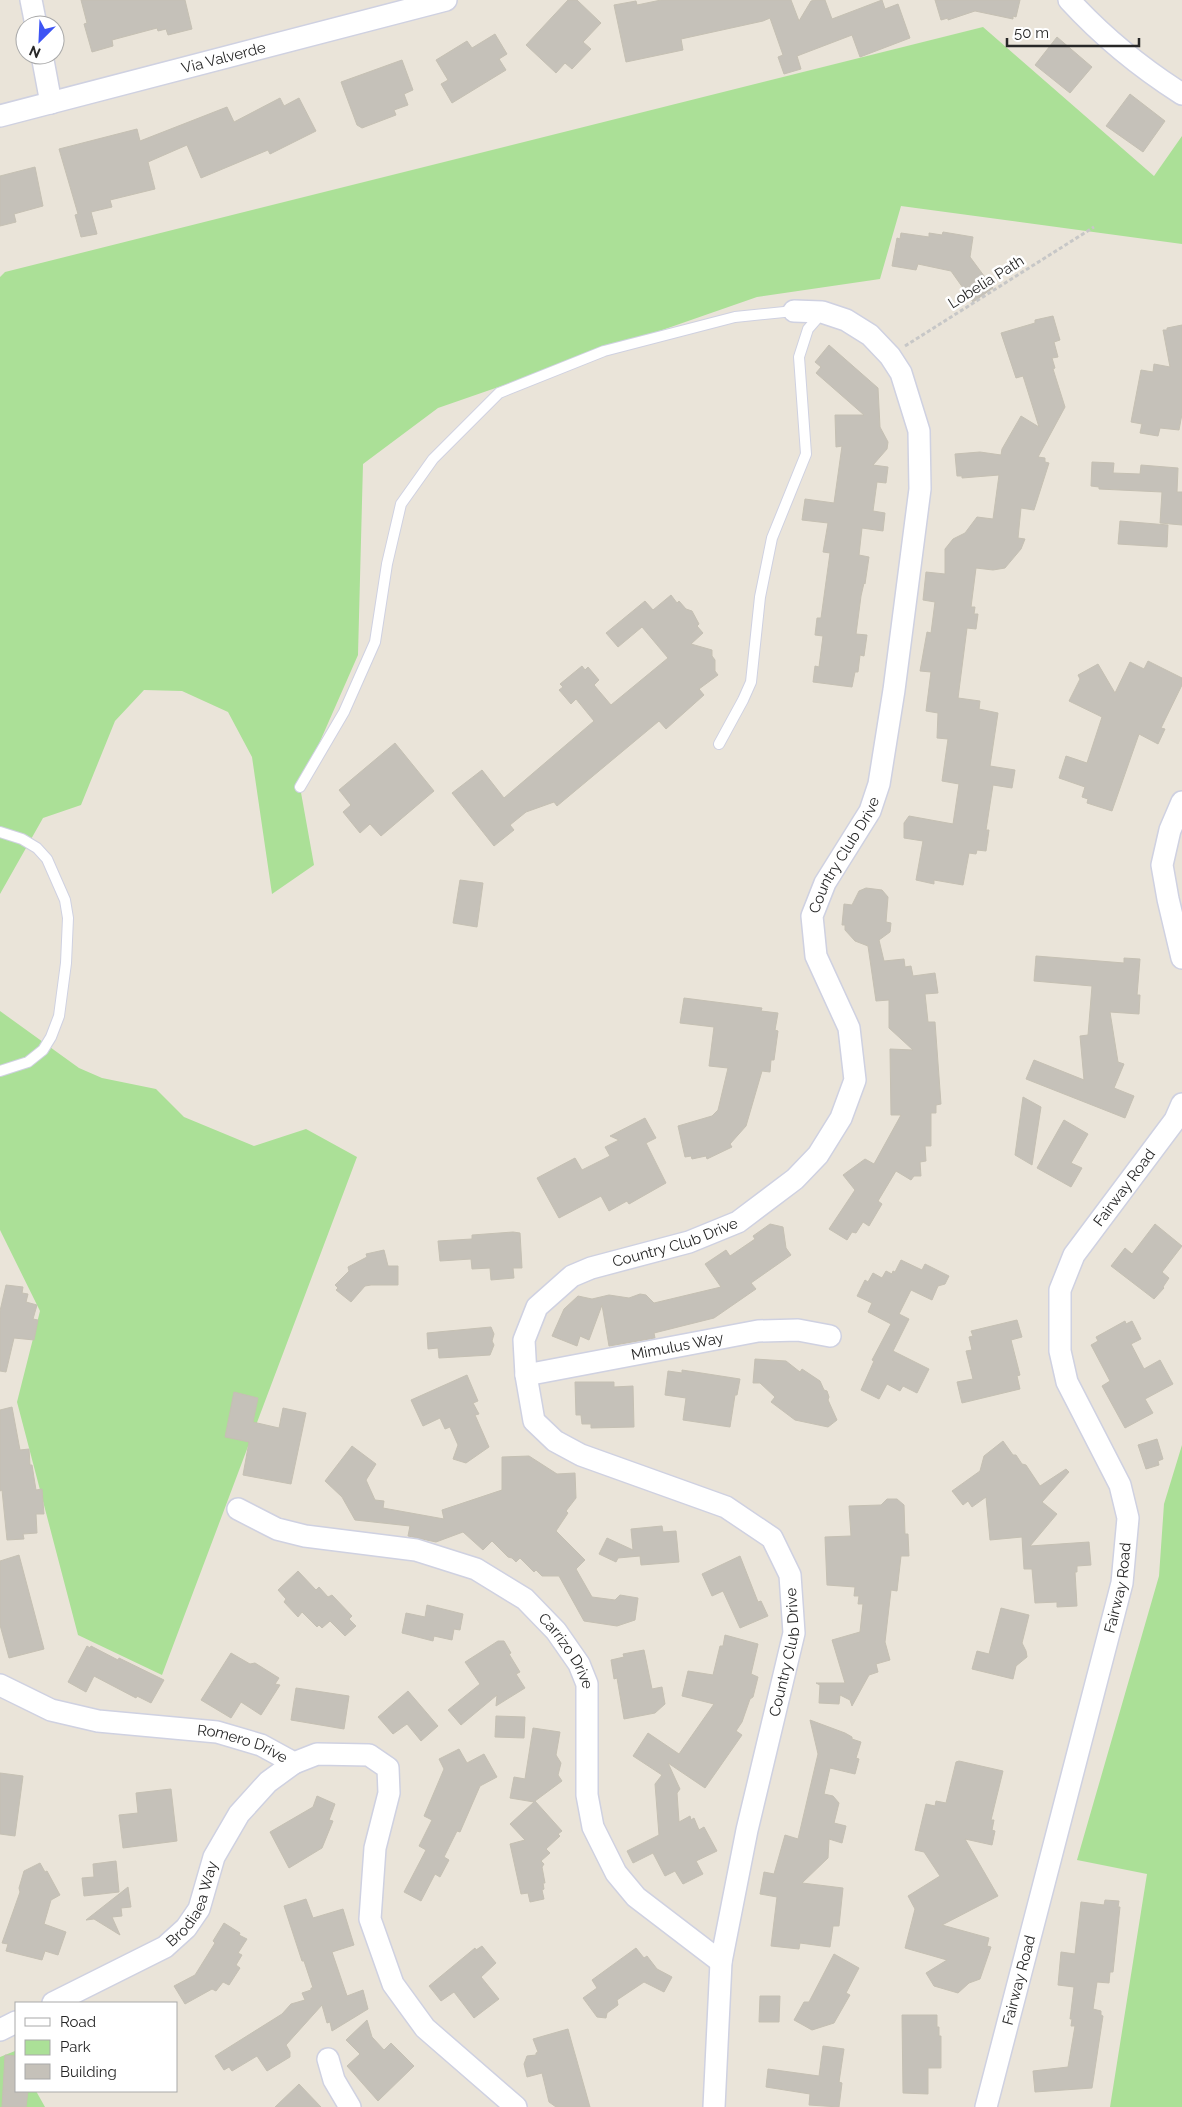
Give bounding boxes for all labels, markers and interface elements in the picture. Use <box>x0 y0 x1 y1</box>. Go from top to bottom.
north arrow <box>15 15 65 65</box>
scale bar <box>1007 15 1140 47</box>
text: 50 m <box>1014 24 1049 42</box>
street label: Via Valverde <box>180 38 268 77</box>
text: N <box>27 42 43 61</box>
street label: Lobelia Path <box>945 252 1027 312</box>
street label: Country Club Drive <box>805 795 883 916</box>
street label: Fairway Road <box>1090 1145 1159 1230</box>
street label: Country Club Drive <box>610 1214 741 1271</box>
street label: Mimulus Way <box>630 1329 725 1364</box>
street label: Fairway Road <box>1100 1542 1135 1635</box>
street label: Country Club Drive <box>765 1587 803 1718</box>
street label: Carrizo Drive <box>535 1609 596 1689</box>
street label: Romero Drive <box>196 1721 291 1767</box>
street label: Brodiaea Way <box>162 1859 221 1950</box>
street label: Fairway Road <box>999 1933 1039 2027</box>
legend <box>15 2002 178 2092</box>
text: Road <box>60 2013 96 2031</box>
text: Park <box>60 2038 91 2056</box>
text: Building <box>60 2063 117 2081</box>

